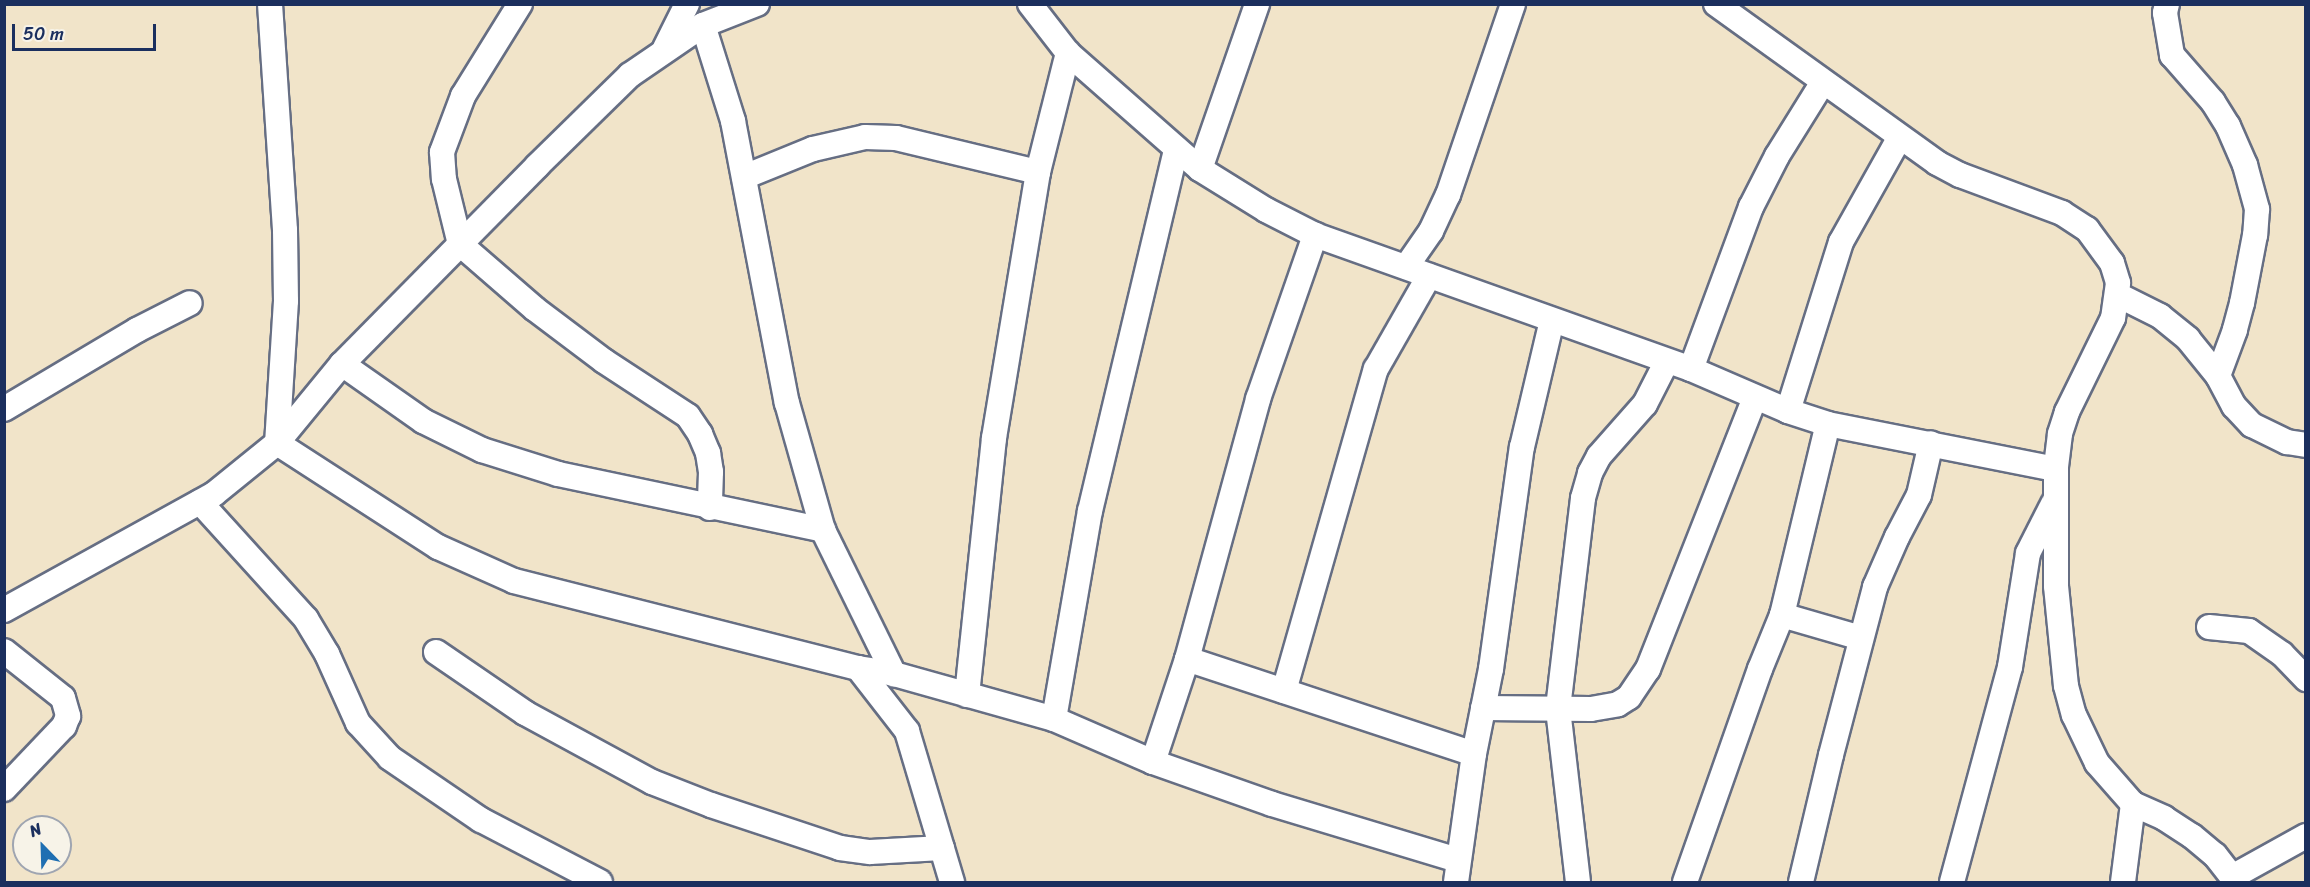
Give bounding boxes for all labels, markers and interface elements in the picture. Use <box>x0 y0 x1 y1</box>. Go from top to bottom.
scale bar <box>15 12 159 50</box>
text: 50 m <box>23 18 64 50</box>
text: N <box>25 814 46 845</box>
north arrow <box>12 815 72 875</box>

